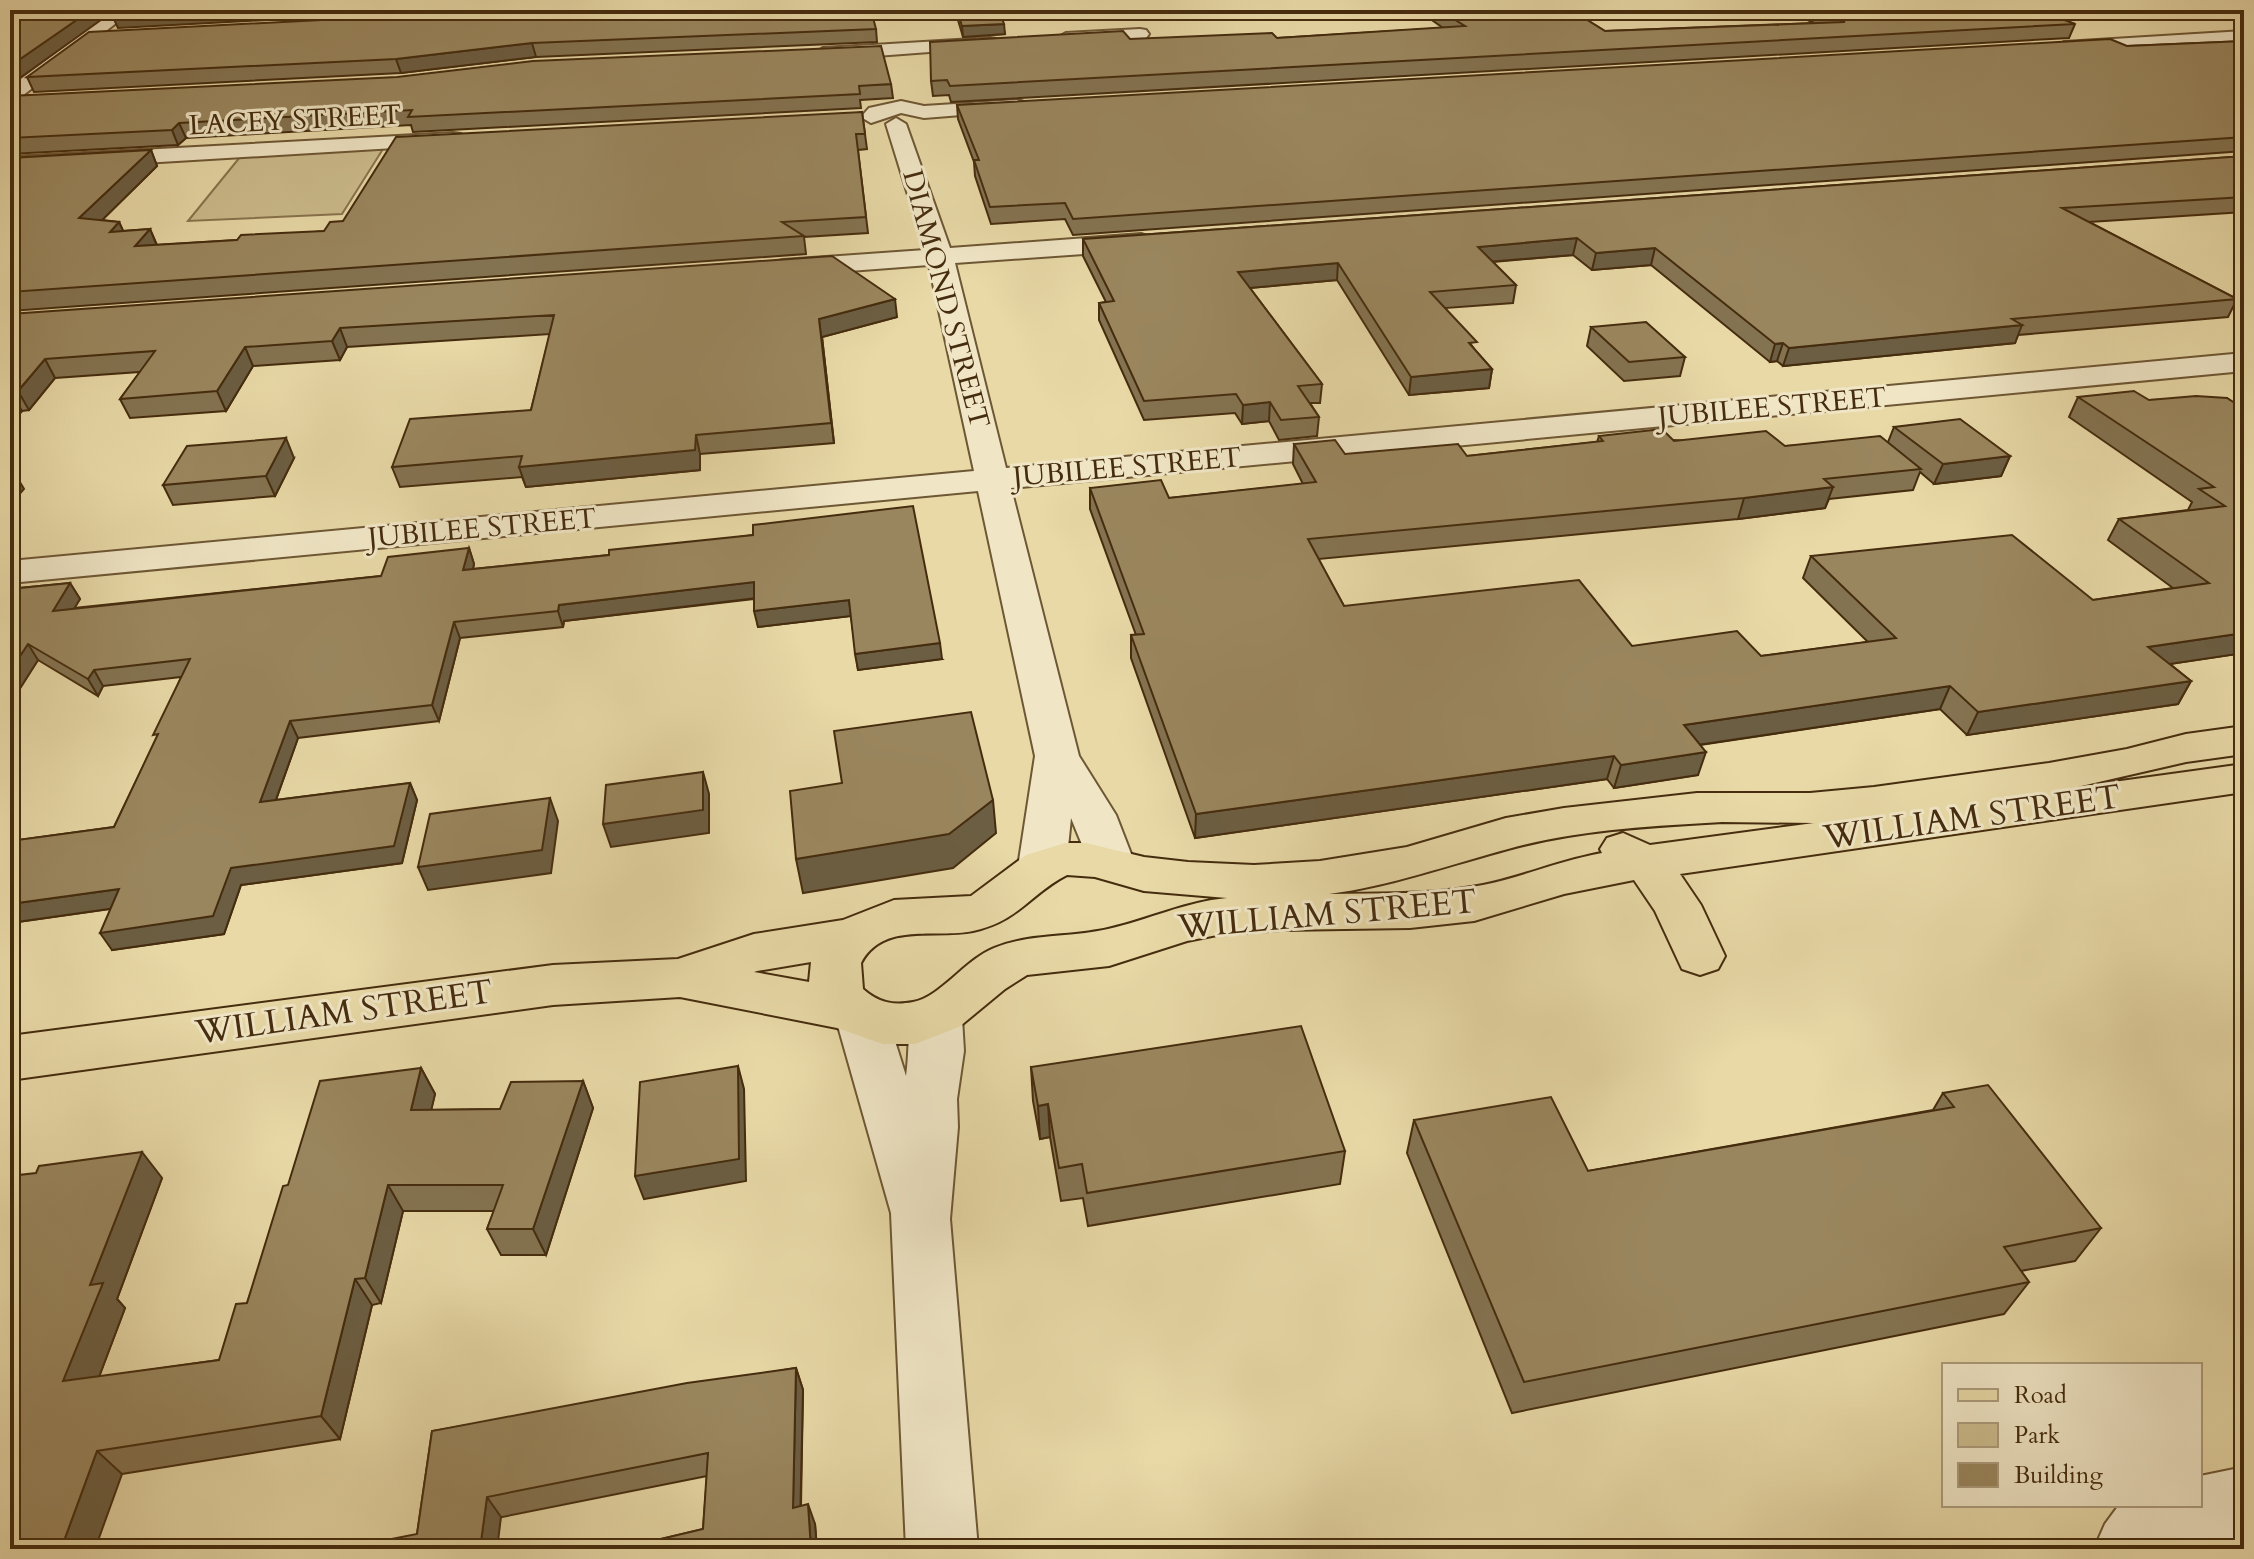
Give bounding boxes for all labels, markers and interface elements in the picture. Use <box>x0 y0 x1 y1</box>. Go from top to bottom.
street label: LACEY STREET <box>188 95 402 145</box>
street label: DIAMOND STREET <box>893 166 999 432</box>
street label: JUBILEE STREET <box>1652 378 1888 436</box>
street label: JUBILEE STREET <box>1007 438 1243 496</box>
street label: JUBILEE STREET <box>362 499 598 557</box>
street label: WILLIAM STREET <box>1819 773 2124 861</box>
street label: WILLIAM STREET <box>1175 878 1478 950</box>
street label: WILLIAM STREET <box>191 968 496 1056</box>
legend <box>1942 1363 2202 1507</box>
text: Road <box>2014 1379 2067 1412</box>
text: Park <box>2014 1419 2060 1452</box>
text: Building <box>2014 1459 2104 1492</box>

